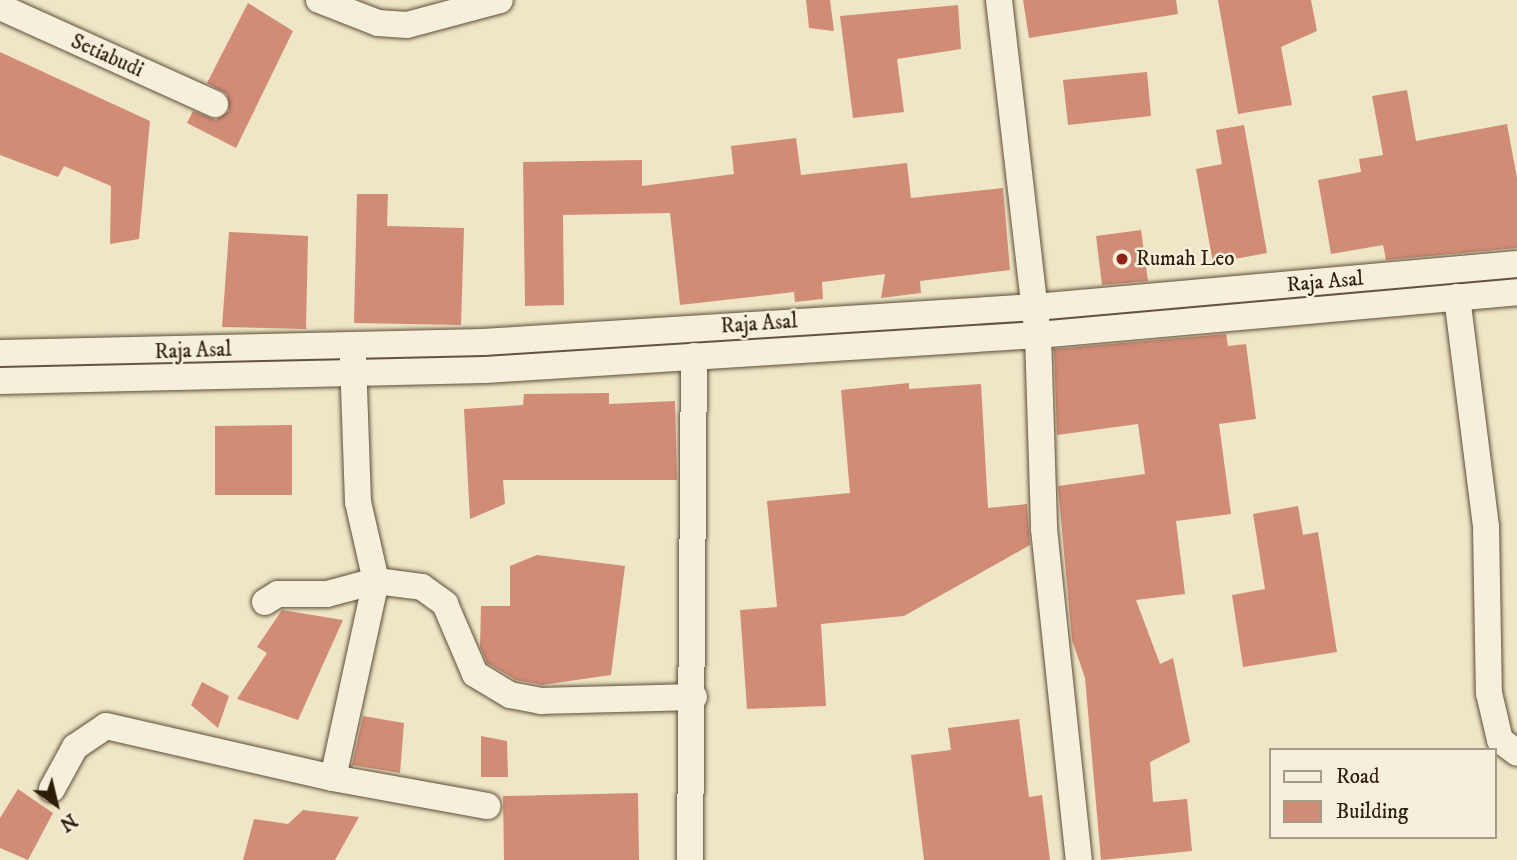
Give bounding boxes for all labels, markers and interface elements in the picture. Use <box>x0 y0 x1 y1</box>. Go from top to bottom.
street label: Setiabudi <box>67 29 147 83</box>
place label: Rumah Leo <box>1136 246 1234 272</box>
marker: Rumah Leo <box>1114 251 1130 267</box>
street label: Raja Asal <box>1286 266 1364 298</box>
street label: Raja Asal <box>720 309 798 339</box>
street label: Raja Asal <box>154 337 232 365</box>
legend <box>1268 748 1496 839</box>
text: Road <box>1336 764 1380 790</box>
north arrow <box>21 769 91 839</box>
text: Building <box>1336 799 1408 825</box>
text: N <box>55 808 81 836</box>

